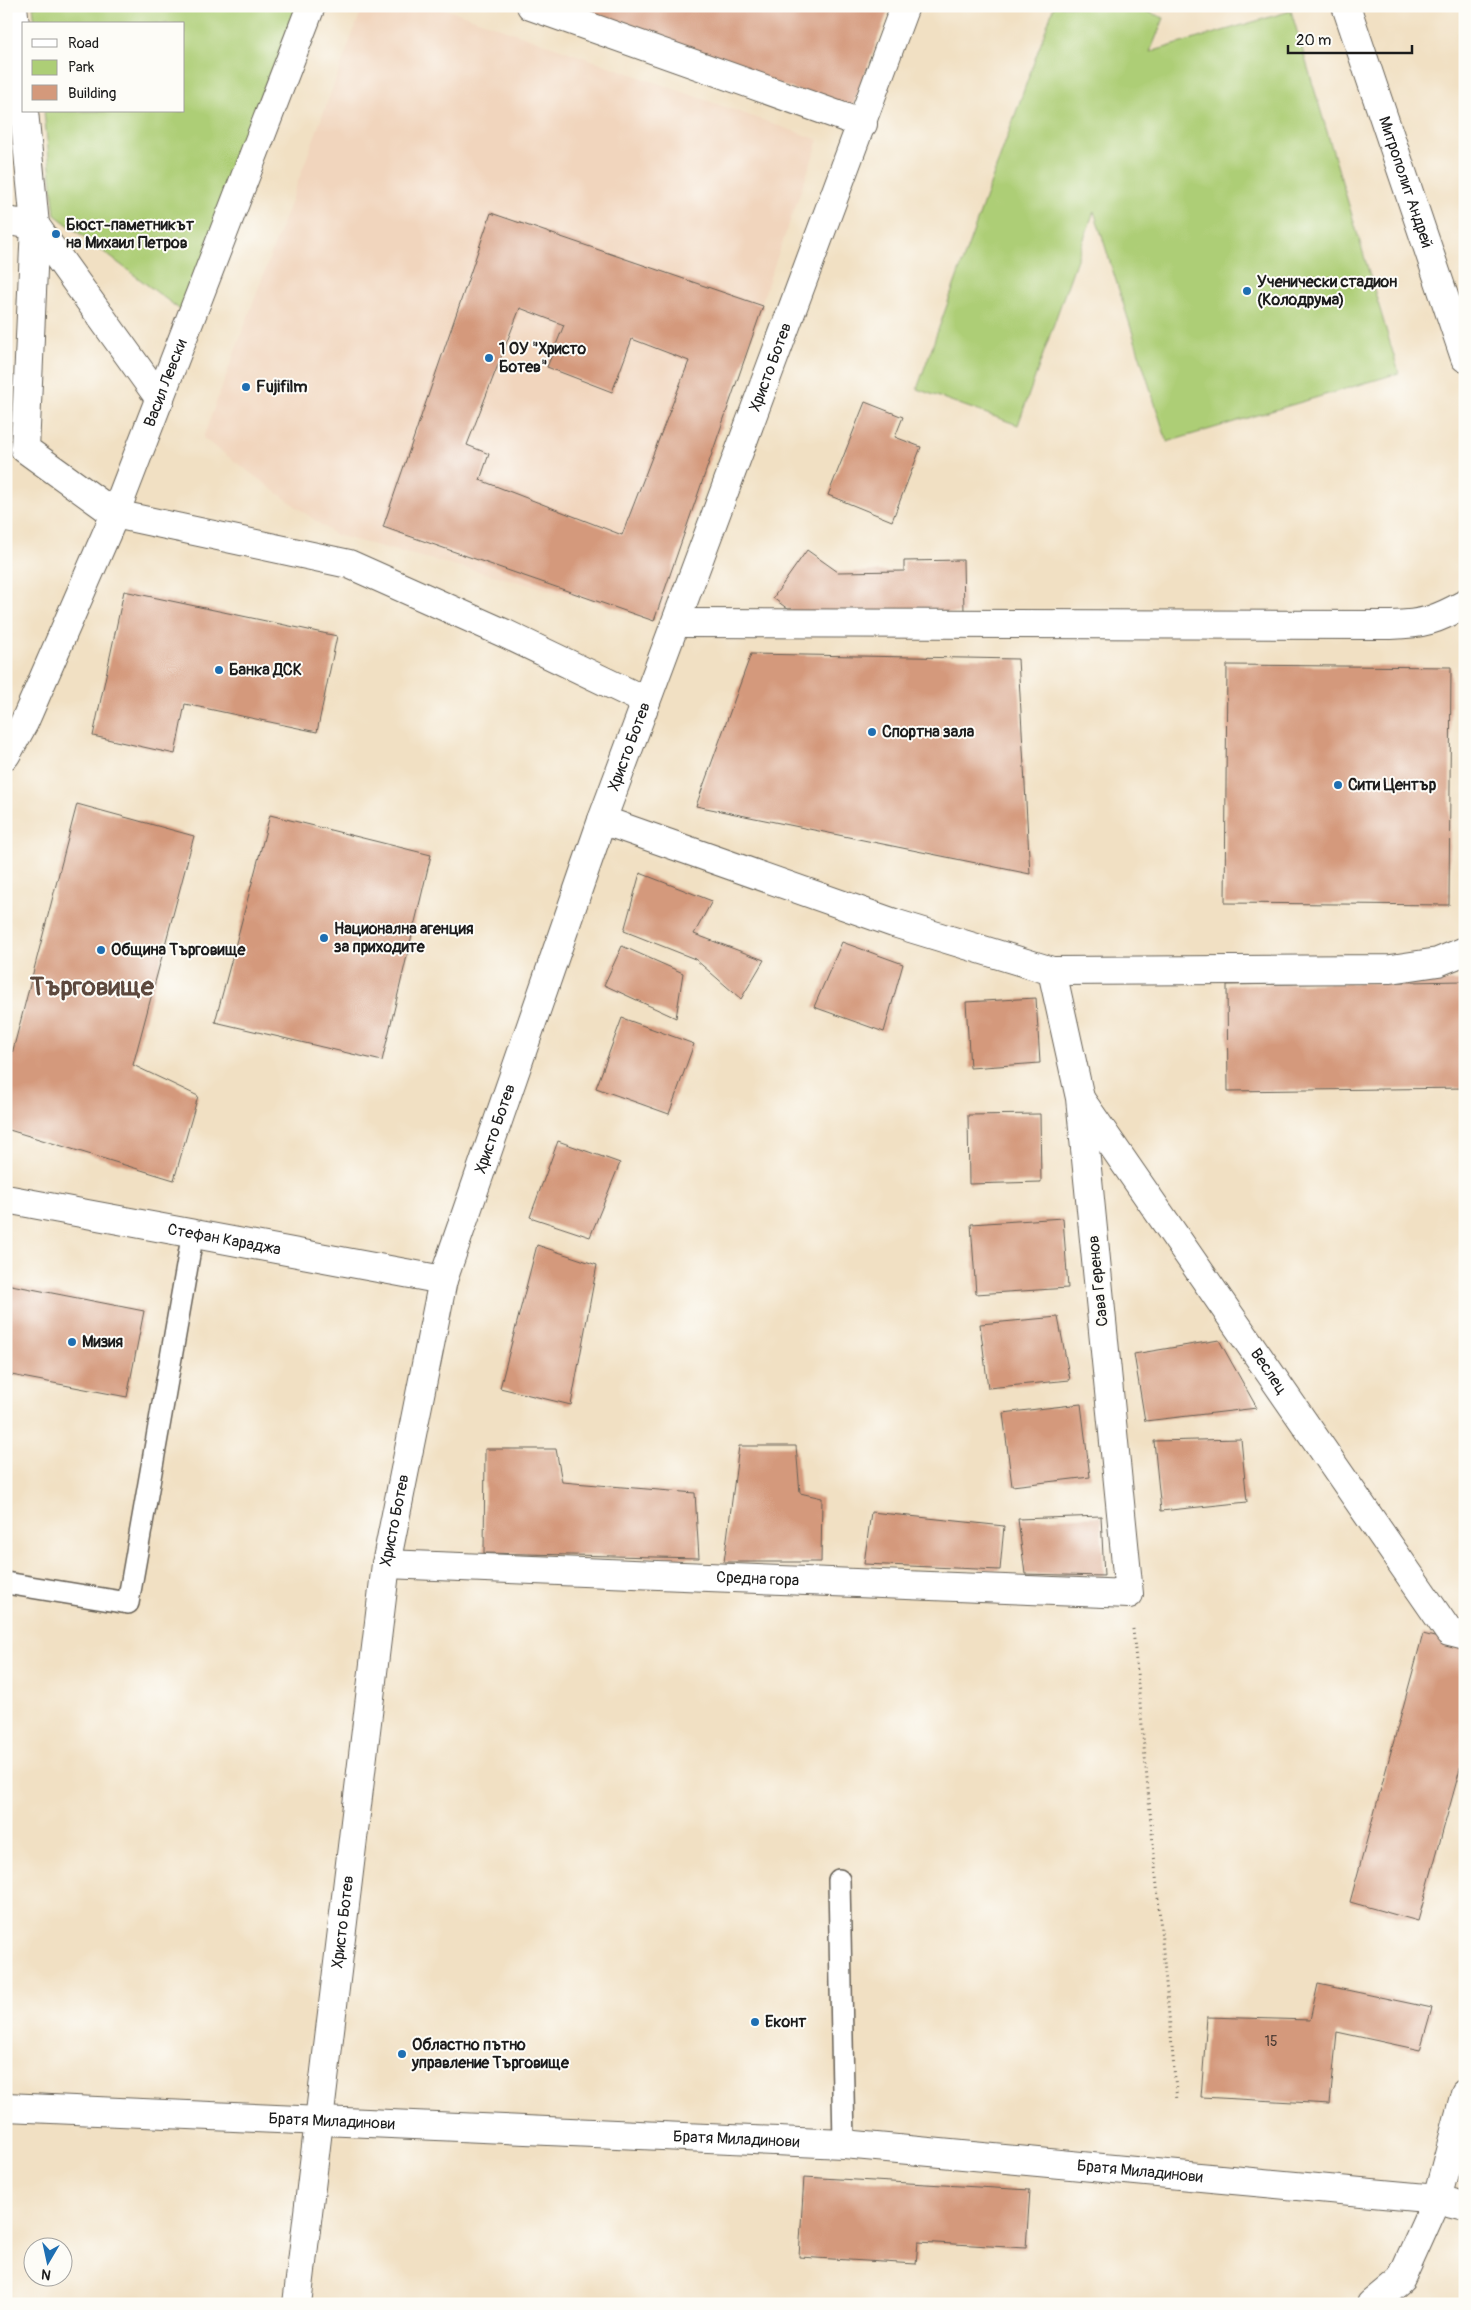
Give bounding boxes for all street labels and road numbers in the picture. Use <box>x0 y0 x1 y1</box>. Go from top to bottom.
street label: Митрополит Андрей <box>1374 114 1437 251</box>
street label: Христо Ботев <box>745 320 796 414</box>
street label: Васил Левски <box>140 336 192 430</box>
street label: Христо Ботев <box>604 699 655 794</box>
street label: Христо Ботев <box>471 1081 520 1176</box>
street label: Стефан Караджа <box>166 1219 283 1260</box>
street label: Сава Геренов <box>1083 1234 1113 1328</box>
street label: Веслец <box>1246 1345 1292 1398</box>
street label: Христо Ботев <box>376 1473 414 1568</box>
street label: Средна гора <box>716 1567 800 1591</box>
street label: Христо Ботев <box>327 1874 358 1969</box>
street label: Братя Миладинови <box>268 2109 395 2134</box>
street label: Братя Миладинови <box>673 2126 800 2152</box>
street label: Братя Миладинови <box>1076 2156 1204 2187</box>

